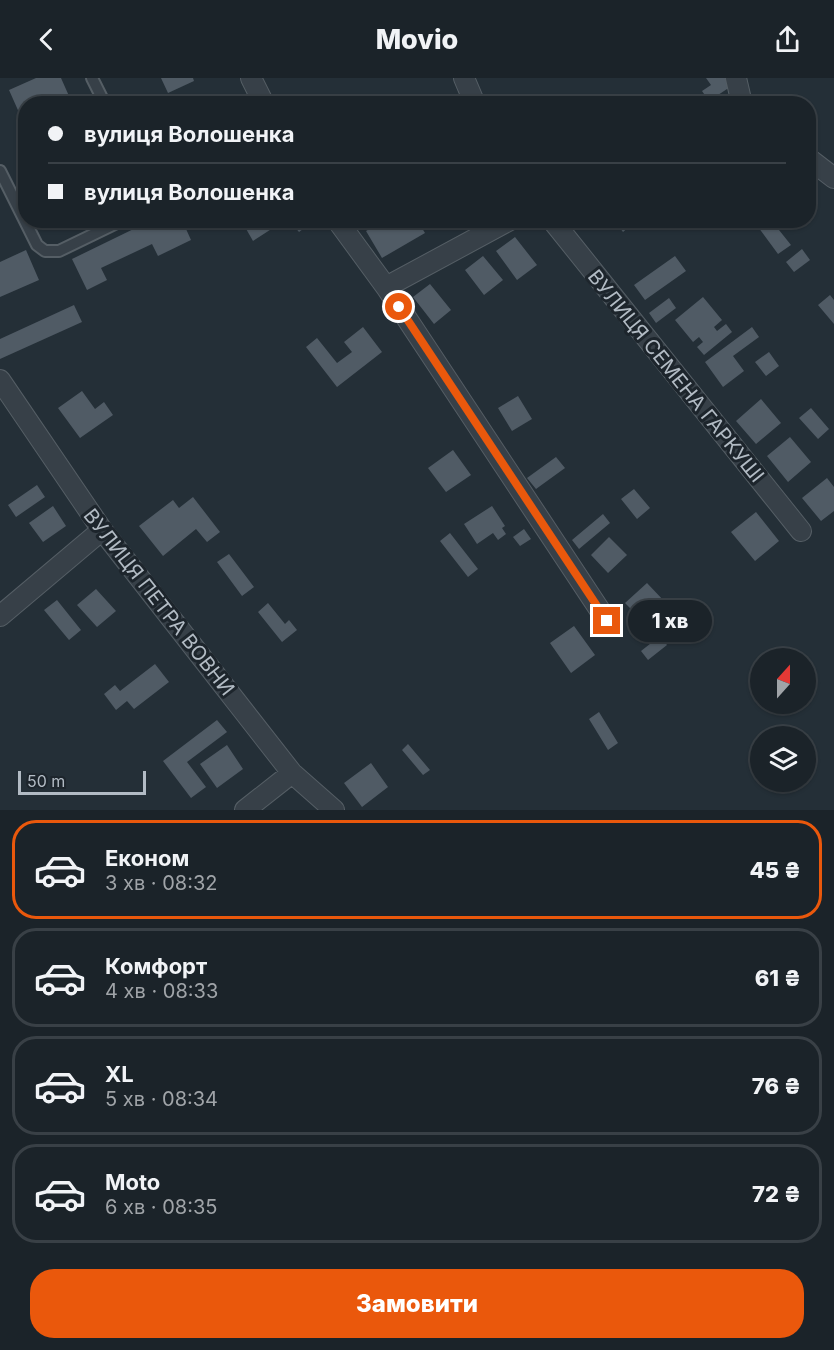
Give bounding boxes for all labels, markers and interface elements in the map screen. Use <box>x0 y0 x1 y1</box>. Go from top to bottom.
icon: back <box>30 23 63 56</box>
text: Movio <box>376 23 458 56</box>
icon: share <box>771 23 804 56</box>
text: вулиця Волошенка <box>84 121 294 147</box>
text: вулиця Волошенка <box>84 179 294 205</box>
street label: ВУЛИЦЯ СЕМЕНА ГАРКУШІ <box>583 265 769 487</box>
route start <box>385 293 412 320</box>
street label: ВУЛИЦЯ ПЕТРА ВОВНИ <box>79 504 239 700</box>
callout: 1 хв <box>628 600 712 642</box>
route end <box>593 607 620 634</box>
text: 1 хв <box>652 609 688 633</box>
north arrow <box>750 648 816 714</box>
map controls <box>750 648 816 792</box>
button: layers <box>750 726 816 792</box>
scale bar <box>18 768 146 796</box>
text: 50 m <box>27 771 65 791</box>
icon: car <box>33 843 87 897</box>
text: Економ <box>105 845 189 871</box>
text: 45 ₴ <box>750 857 801 883</box>
text: 3 хв · 08:32 <box>105 871 218 895</box>
icon: car <box>33 951 87 1005</box>
text: Комфорт <box>105 953 207 979</box>
text: 61 ₴ <box>755 965 801 991</box>
text: 4 хв · 08:33 <box>105 979 218 1003</box>
icon: car <box>33 1059 87 1113</box>
text: XL <box>105 1061 134 1087</box>
text: 76 ₴ <box>752 1073 801 1099</box>
text: 5 хв · 08:34 <box>105 1087 218 1111</box>
icon: car <box>33 1167 87 1221</box>
text: Moto <box>105 1169 160 1195</box>
text: 72 ₴ <box>752 1181 801 1207</box>
text: 6 хв · 08:35 <box>105 1195 218 1219</box>
button: Замовити <box>30 1269 804 1338</box>

